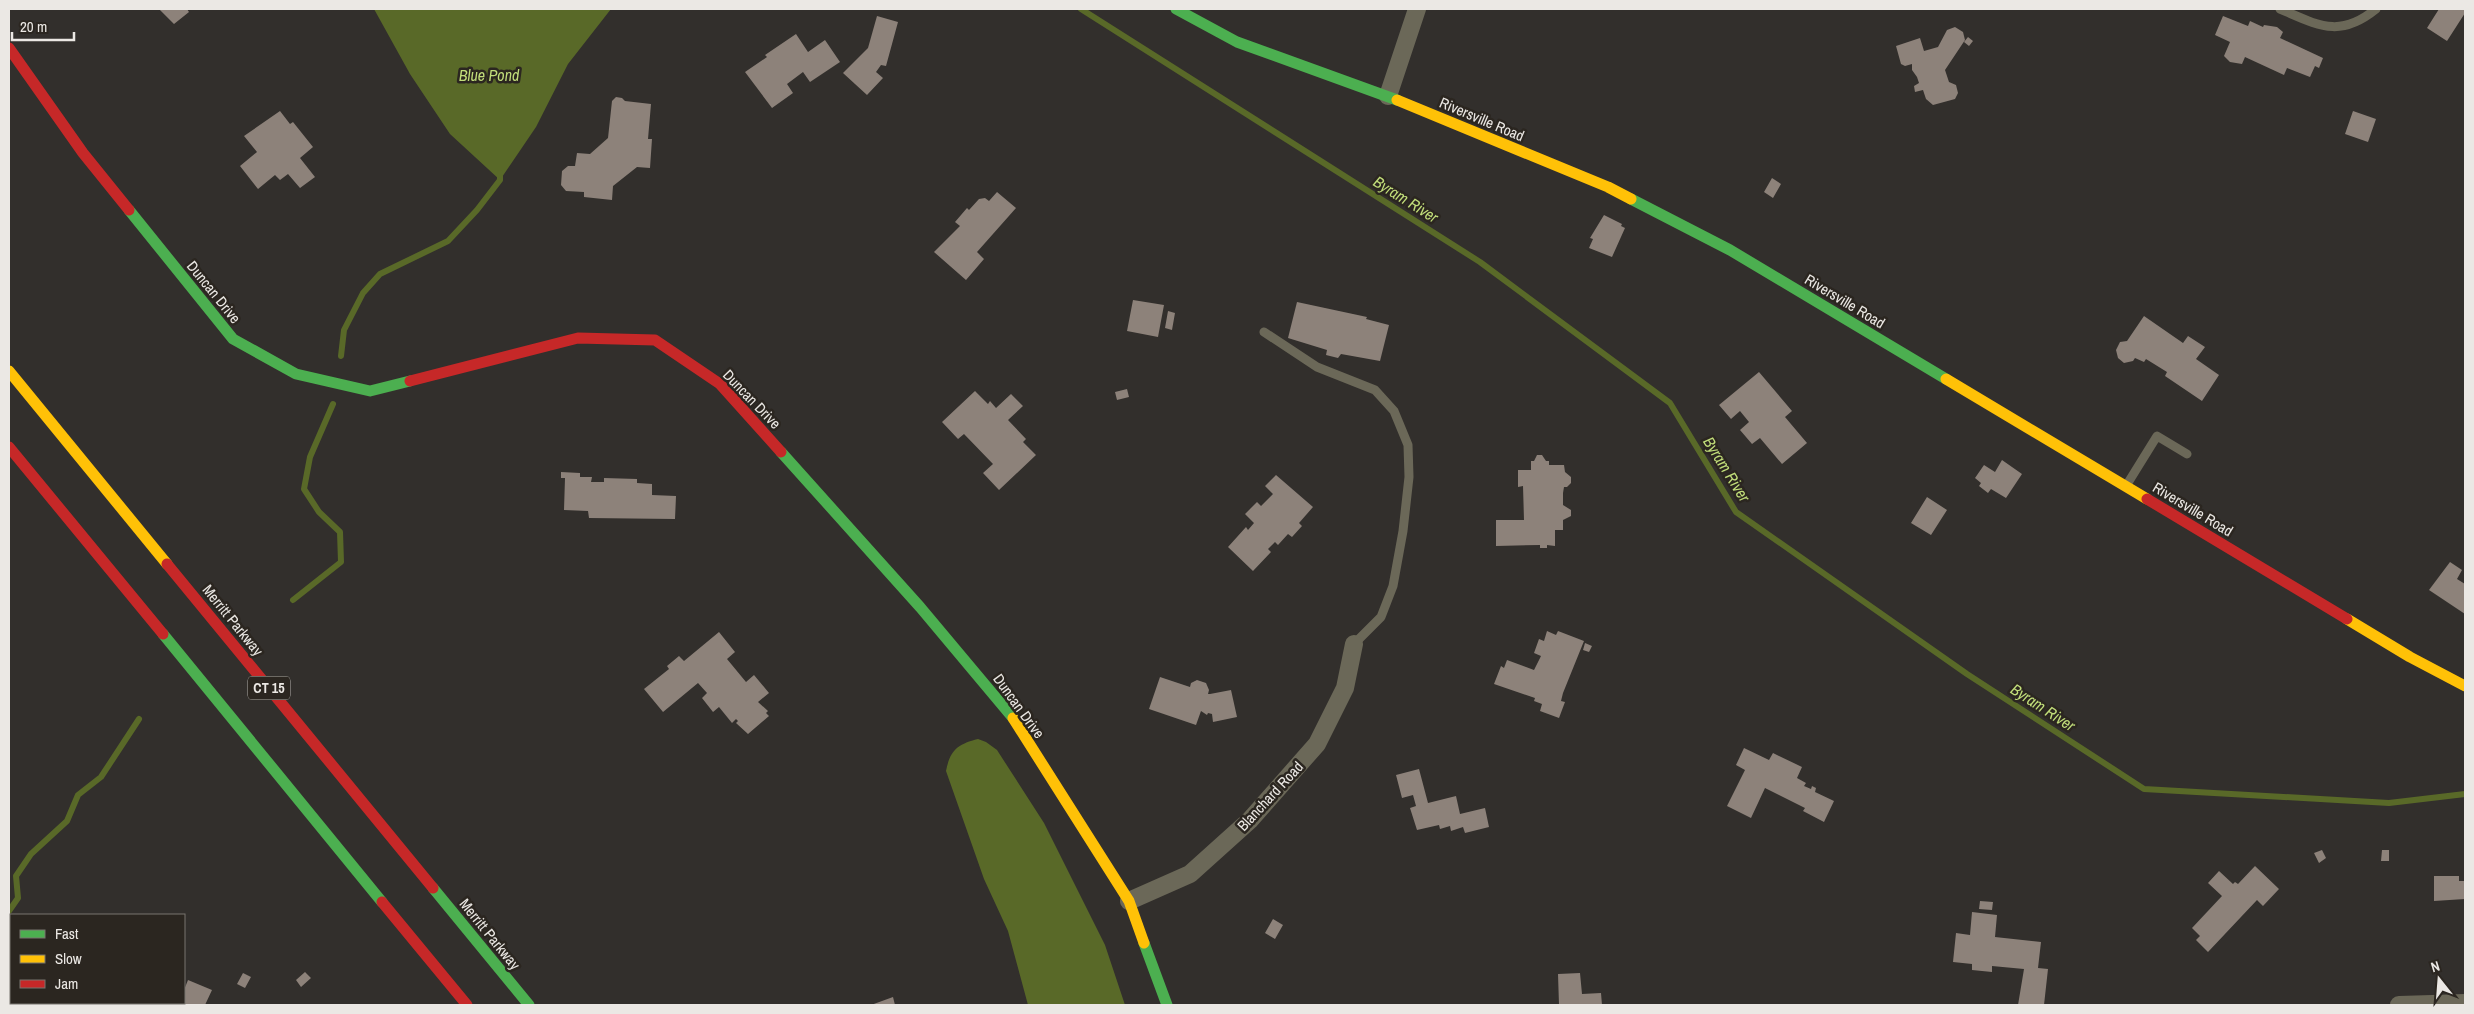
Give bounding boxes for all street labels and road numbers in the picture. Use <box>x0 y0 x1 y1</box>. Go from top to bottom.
street label: Riversville Road <box>1436 92 1528 146</box>
street label: Duncan Drive <box>182 256 246 328</box>
street label: Riversville Road <box>1801 269 1889 333</box>
street label: Duncan Drive <box>718 365 786 433</box>
street label: Riversville Road <box>2149 477 2237 541</box>
street label: Merritt Parkway <box>198 580 269 661</box>
street label: Duncan Drive <box>988 669 1050 743</box>
road number: CT 15 <box>248 676 290 700</box>
street label: Blanchard Road <box>1232 757 1308 835</box>
street label: Merritt Parkway <box>455 894 526 975</box>

